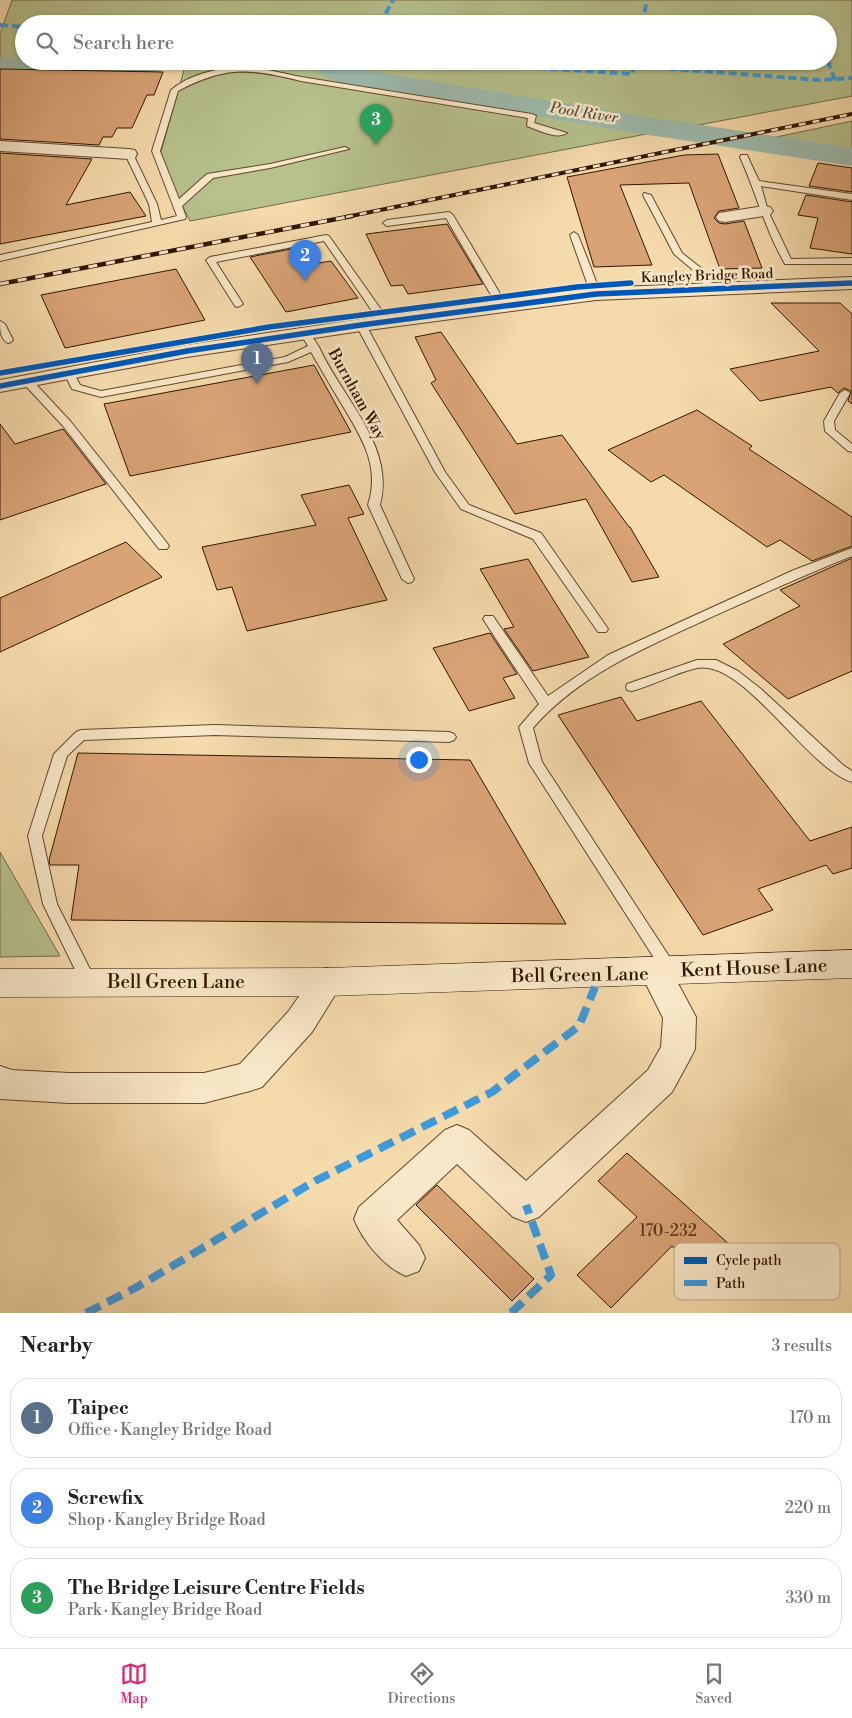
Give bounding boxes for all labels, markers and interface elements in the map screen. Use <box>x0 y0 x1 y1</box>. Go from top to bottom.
search box <box>15 15 837 70</box>
icon: search <box>33 29 61 57</box>
text: Search here <box>73 31 174 55</box>
water label: Pool River <box>548 98 620 128</box>
pin: 3 <box>360 104 392 145</box>
pin: 2 <box>289 240 321 281</box>
street label: Kangley Bridge Road <box>640 265 774 287</box>
pin: 1 <box>241 343 273 384</box>
street label: Burnham Way <box>323 344 390 443</box>
your location <box>406 747 432 773</box>
street label: Kent House Lane <box>680 953 828 983</box>
street label: Bell Green Lane <box>510 962 649 988</box>
street label: Bell Green Lane <box>106 970 245 994</box>
house number: 170-232 <box>639 1221 697 1241</box>
legend <box>674 1243 840 1300</box>
text: Cycle path <box>716 1252 782 1270</box>
text: Path <box>716 1275 746 1293</box>
text: Nearby <box>20 1333 93 1359</box>
text: 3 results <box>771 1336 832 1356</box>
text: Taipec <box>68 1396 129 1420</box>
text: 1 <box>33 1408 41 1428</box>
text: 170 m <box>789 1408 831 1428</box>
text: Office · Kangley Bridge Road <box>68 1420 272 1440</box>
text: Screwfix <box>68 1486 144 1510</box>
text: 2 <box>32 1498 42 1518</box>
text: 220 m <box>785 1498 831 1518</box>
text: Shop · Kangley Bridge Road <box>68 1510 266 1530</box>
text: The Bridge Leisure Centre Fields <box>68 1576 365 1600</box>
text: 3 <box>32 1588 42 1608</box>
text: 330 m <box>785 1588 831 1608</box>
text: Park · Kangley Bridge Road <box>68 1600 262 1620</box>
tab: Map <box>120 1660 148 1708</box>
tab: Directions <box>388 1660 455 1708</box>
tab: Saved <box>695 1660 732 1708</box>

